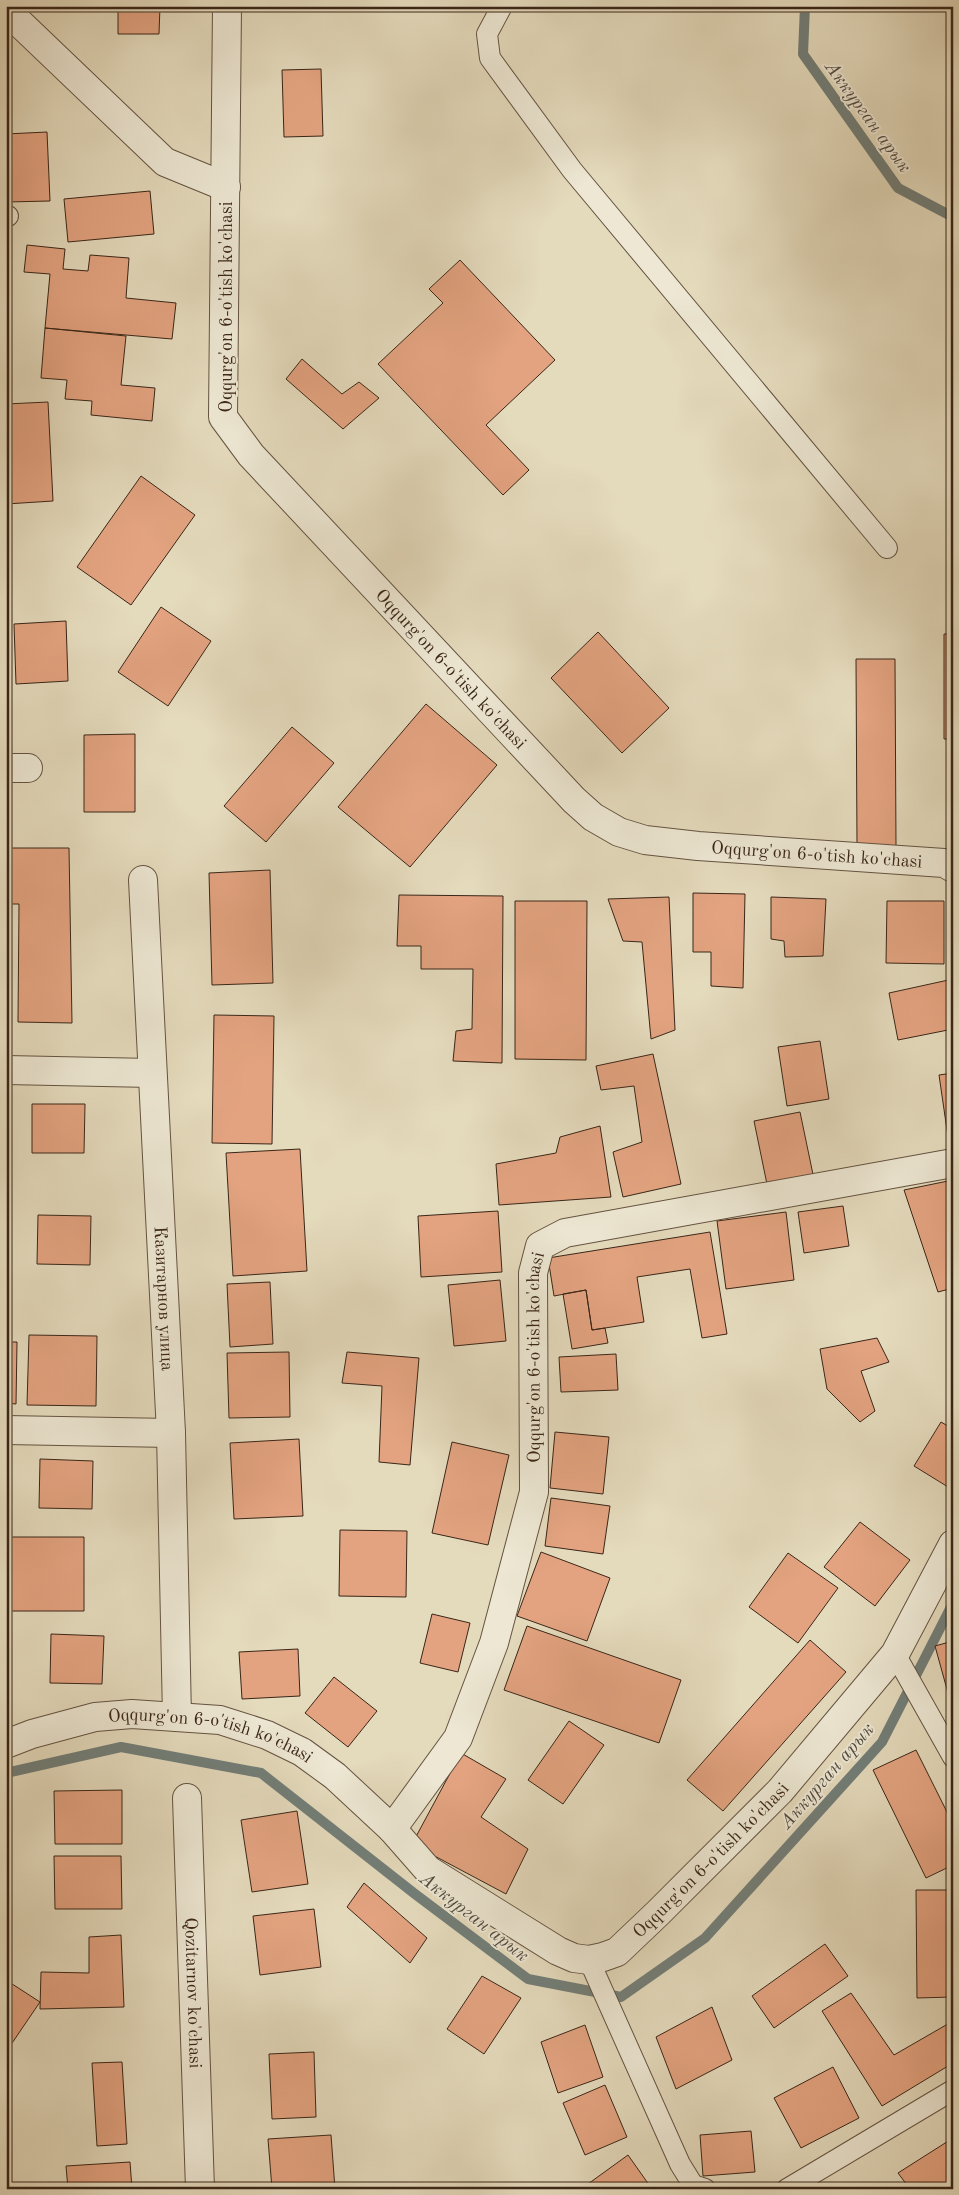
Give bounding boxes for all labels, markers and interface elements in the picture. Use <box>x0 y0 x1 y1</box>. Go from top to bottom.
water label: Аккурган арык <box>820 57 914 177</box>
street label: Oqqurg'on 6-o'tish ko'chasi <box>218 201 236 413</box>
street label: Oqqurg'on 6-o'tish ko'chasi <box>371 586 529 753</box>
street label: Oqqurg'on 6-o'tish ko'chasi <box>711 839 923 871</box>
street label: Казитарнов улица <box>151 1226 176 1371</box>
street label: Oqqurg'on 6-o'tish ko'chasi <box>525 1250 548 1463</box>
street label: Oqqurg'on 6-o'tish ko'chasi <box>107 1706 316 1767</box>
water label: Аккурган арык <box>777 1720 879 1834</box>
street label: Oqqurg'on 6-o'tish ko'chasi <box>630 1780 793 1942</box>
water label: Аккурган арык <box>415 1869 532 1966</box>
street label: Qozitarnov ko'chasi <box>181 1917 204 2069</box>

